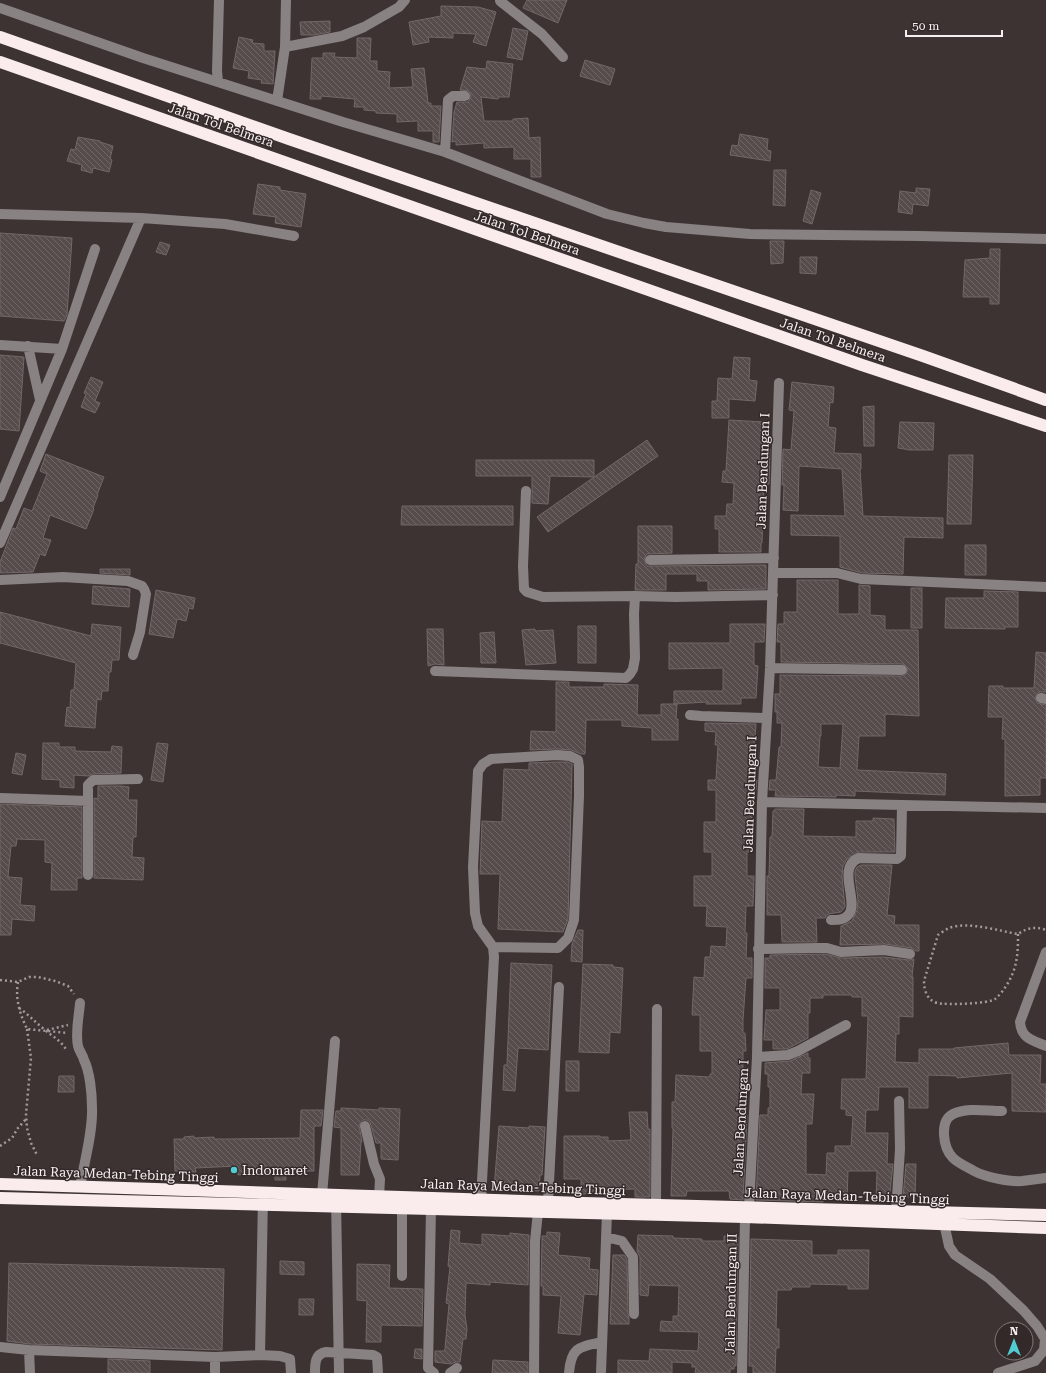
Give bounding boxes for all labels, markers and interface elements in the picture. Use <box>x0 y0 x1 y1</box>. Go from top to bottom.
scale bar <box>906 12 1002 38</box>
text: 50 m <box>912 19 939 33</box>
street label: Jalan Tol Belmera <box>166 100 276 150</box>
street label: Jalan Tol Belmera <box>472 208 582 258</box>
street label: Jalan Tol Belmera <box>778 315 888 365</box>
street label: Jalan Bendungan I <box>753 412 773 530</box>
street label: Jalan Bendungan I <box>740 735 760 853</box>
street label: Jalan Bendungan I <box>730 1059 752 1177</box>
street label: Jalan Raya Medan-Tebing Tinggi <box>13 1163 219 1185</box>
place label: Indomaret <box>242 1163 308 1178</box>
marker: Indomaret <box>229 1165 239 1175</box>
street label: Jalan Raya Medan-Tebing Tinggi <box>420 1176 626 1198</box>
street label: Jalan Raya Medan-Tebing Tinggi <box>744 1185 950 1207</box>
street label: Jalan Bendungan II <box>722 1233 740 1355</box>
north arrow <box>994 1321 1034 1361</box>
text: N <box>1010 1325 1019 1338</box>

